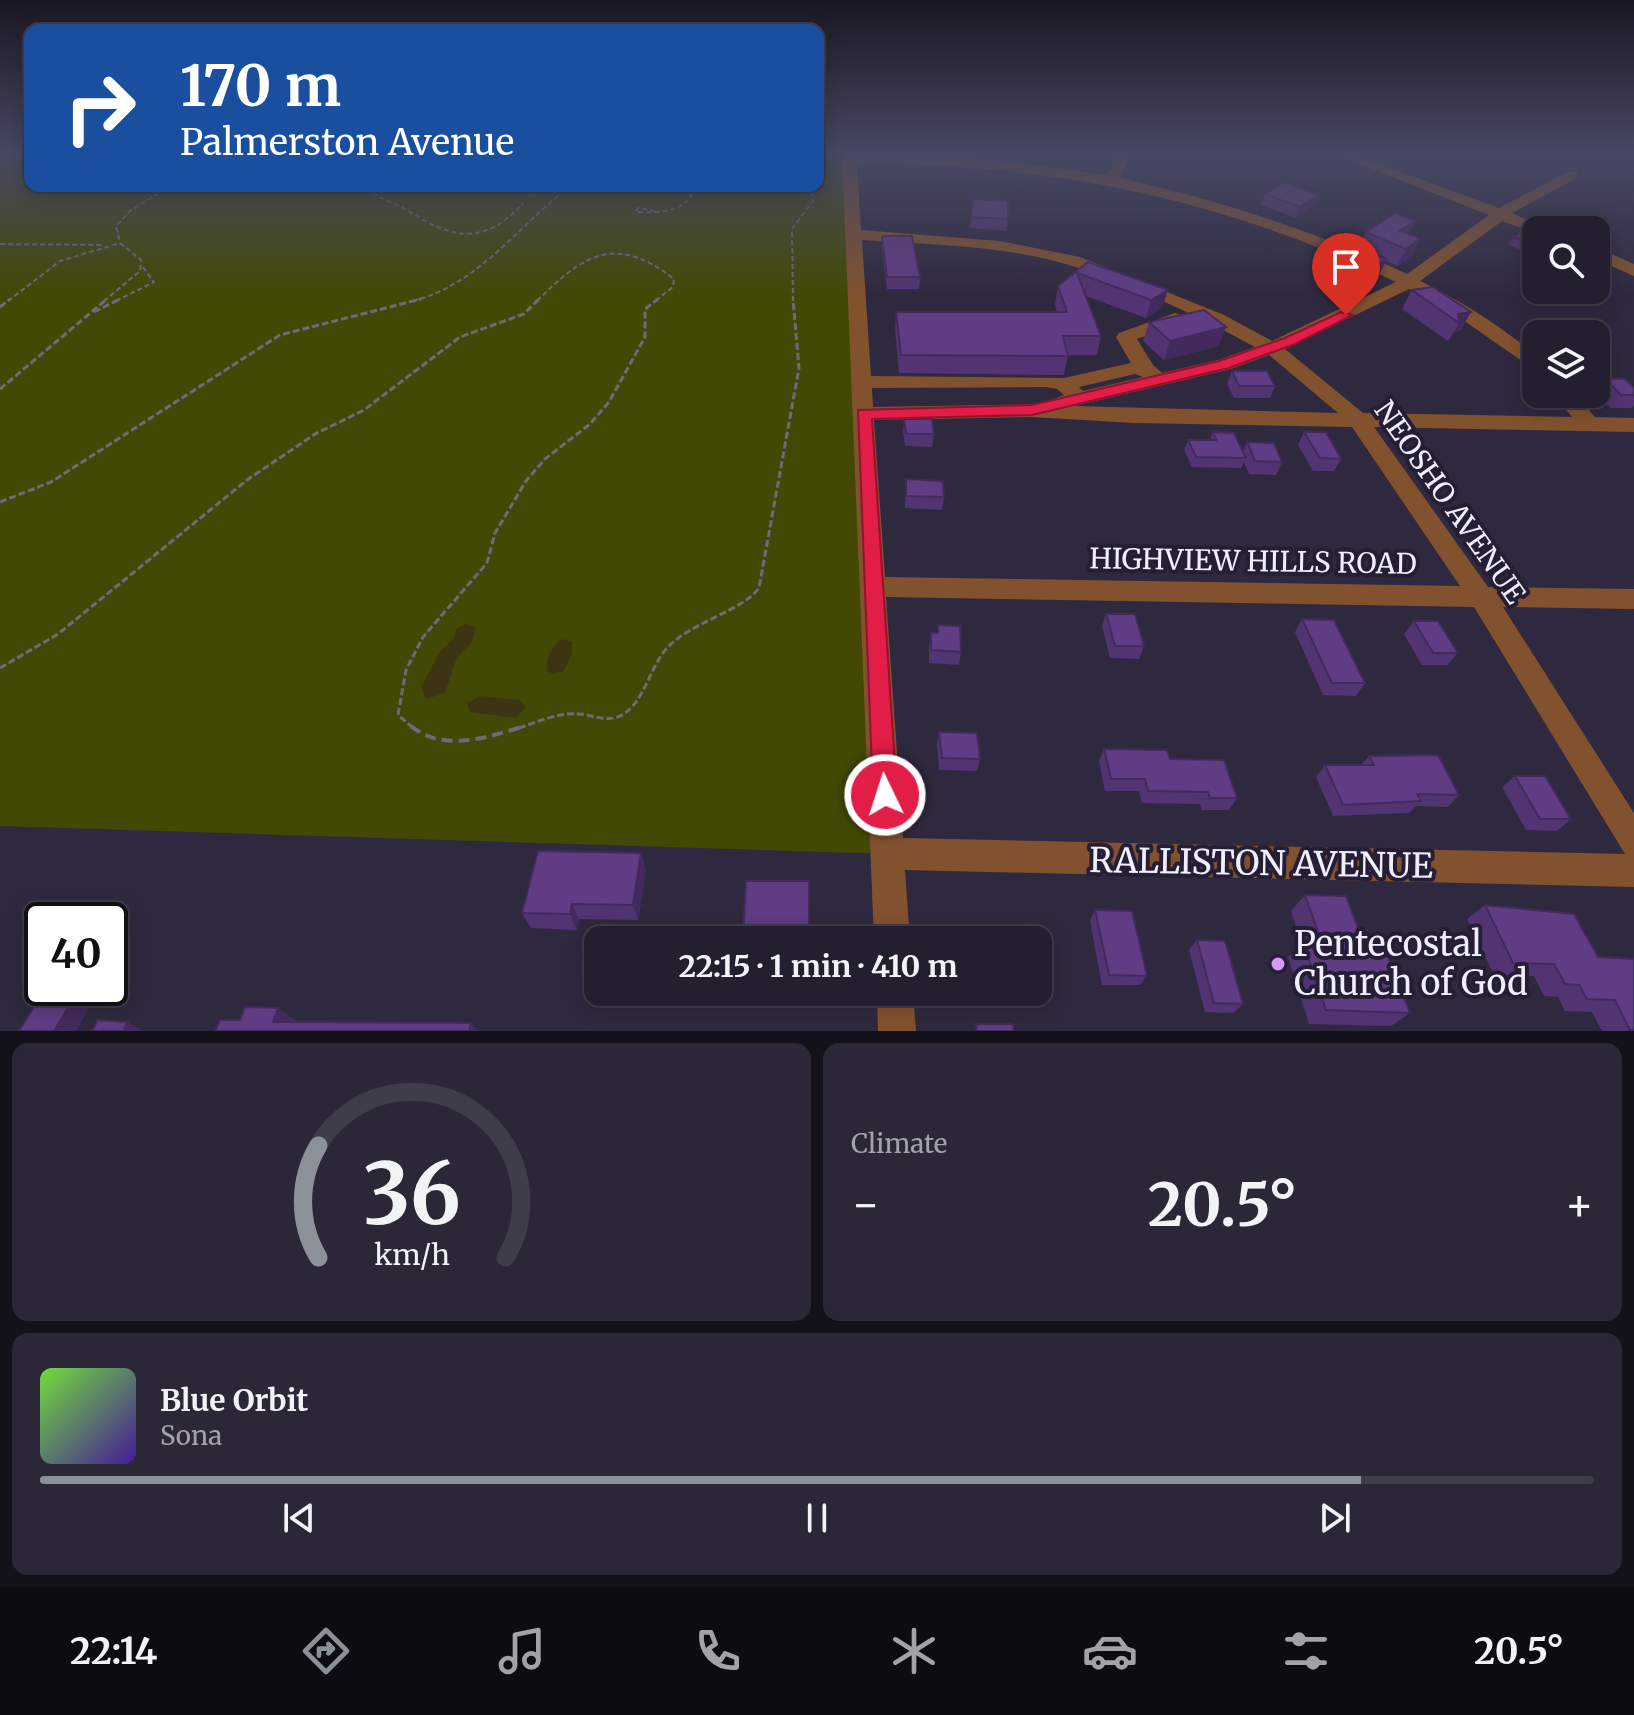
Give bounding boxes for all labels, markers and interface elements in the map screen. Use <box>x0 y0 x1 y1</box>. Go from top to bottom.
text: 170 m <box>180 51 341 121</box>
icon: right <box>48 56 152 160</box>
text: Palmerston Avenue <box>180 120 514 165</box>
map controls <box>1522 216 1610 408</box>
button: search <box>1522 216 1610 304</box>
pin <box>1312 233 1380 315</box>
icon: arrive <box>1324 245 1368 289</box>
button: layers <box>1522 320 1610 408</box>
street label: NEOSHO AVENUE <box>1367 394 1534 611</box>
street label: HIGHVIEW HILLS ROAD <box>1089 540 1417 582</box>
position arrow <box>843 753 927 837</box>
street label: RALLISTON AVENUE <box>1089 839 1433 887</box>
speed limit sign: 40 <box>24 902 128 1006</box>
place label: Pentecostal Church of God <box>1294 923 1528 1004</box>
text: 22:15 · 1 min · 410 m <box>678 947 958 985</box>
marker: Pentecostal Church of God <box>1269 955 1287 973</box>
text: Climate <box>851 1127 947 1160</box>
text: 36 <box>363 1142 460 1247</box>
text: 20.5° <box>1148 1167 1297 1242</box>
text: − <box>851 1177 880 1232</box>
text: + <box>1565 1177 1594 1232</box>
text: km/h <box>374 1237 449 1273</box>
text: Blue Orbit <box>160 1381 308 1419</box>
text: Sona <box>160 1419 222 1452</box>
icon: previous <box>277 1496 321 1540</box>
icon: pause <box>795 1496 839 1540</box>
icon: next <box>1313 1496 1357 1540</box>
icon: directions <box>298 1623 354 1679</box>
icon: music <box>494 1623 550 1679</box>
icon: phone <box>690 1623 746 1679</box>
icon: climate <box>886 1623 942 1679</box>
icon: car <box>1082 1623 1138 1679</box>
icon: filters <box>1278 1623 1334 1679</box>
text: 22:14 <box>70 1629 157 1674</box>
text: 20.5° <box>1474 1629 1564 1674</box>

